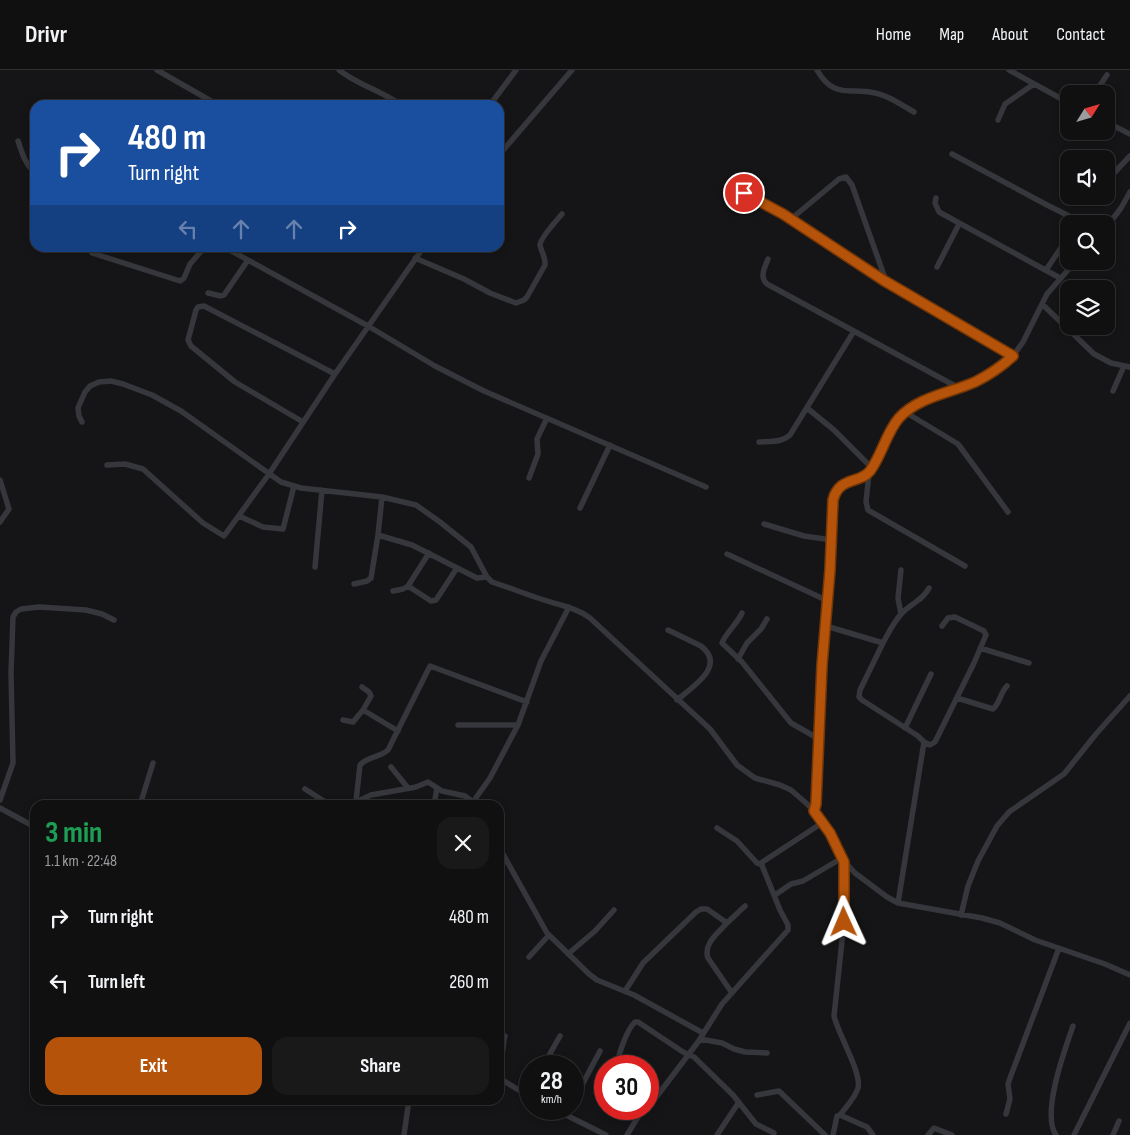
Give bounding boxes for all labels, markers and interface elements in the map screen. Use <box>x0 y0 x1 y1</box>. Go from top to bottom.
text: Drivr <box>25 20 67 49</box>
text: Home <box>876 24 911 45</box>
text: Map <box>939 24 964 45</box>
text: About <box>992 24 1028 45</box>
text: Contact <box>1056 24 1105 45</box>
north arrow <box>1060 85 1115 140</box>
map controls <box>1060 85 1115 335</box>
text: 480 m <box>128 117 206 160</box>
icon: right <box>45 120 110 185</box>
button: sound <box>1060 150 1115 205</box>
text: Turn right <box>128 160 199 187</box>
pin <box>723 172 765 214</box>
icon: arrive <box>730 179 758 207</box>
icon: left <box>174 215 202 243</box>
icon: ahead <box>227 215 255 243</box>
icon: ahead <box>280 215 308 243</box>
icon: right <box>333 215 361 243</box>
button: search <box>1060 215 1115 270</box>
button: layers <box>1060 280 1115 335</box>
text: 3 min <box>45 815 102 851</box>
button: close <box>437 817 489 869</box>
text: 1.1 km · 22:48 <box>45 852 117 871</box>
position arrow <box>817 895 869 947</box>
icon: right <box>45 904 73 932</box>
text: Turn right <box>88 906 153 929</box>
text: 480 m <box>449 906 489 929</box>
icon: left <box>45 969 73 997</box>
text: Turn left <box>88 971 145 994</box>
text: 260 m <box>449 971 489 994</box>
button: Exit <box>45 1037 262 1095</box>
button: Share <box>272 1037 489 1095</box>
speed limit sign: 30 <box>594 1055 659 1120</box>
text: 28 <box>540 1066 563 1097</box>
text: km/h <box>541 1092 562 1107</box>

